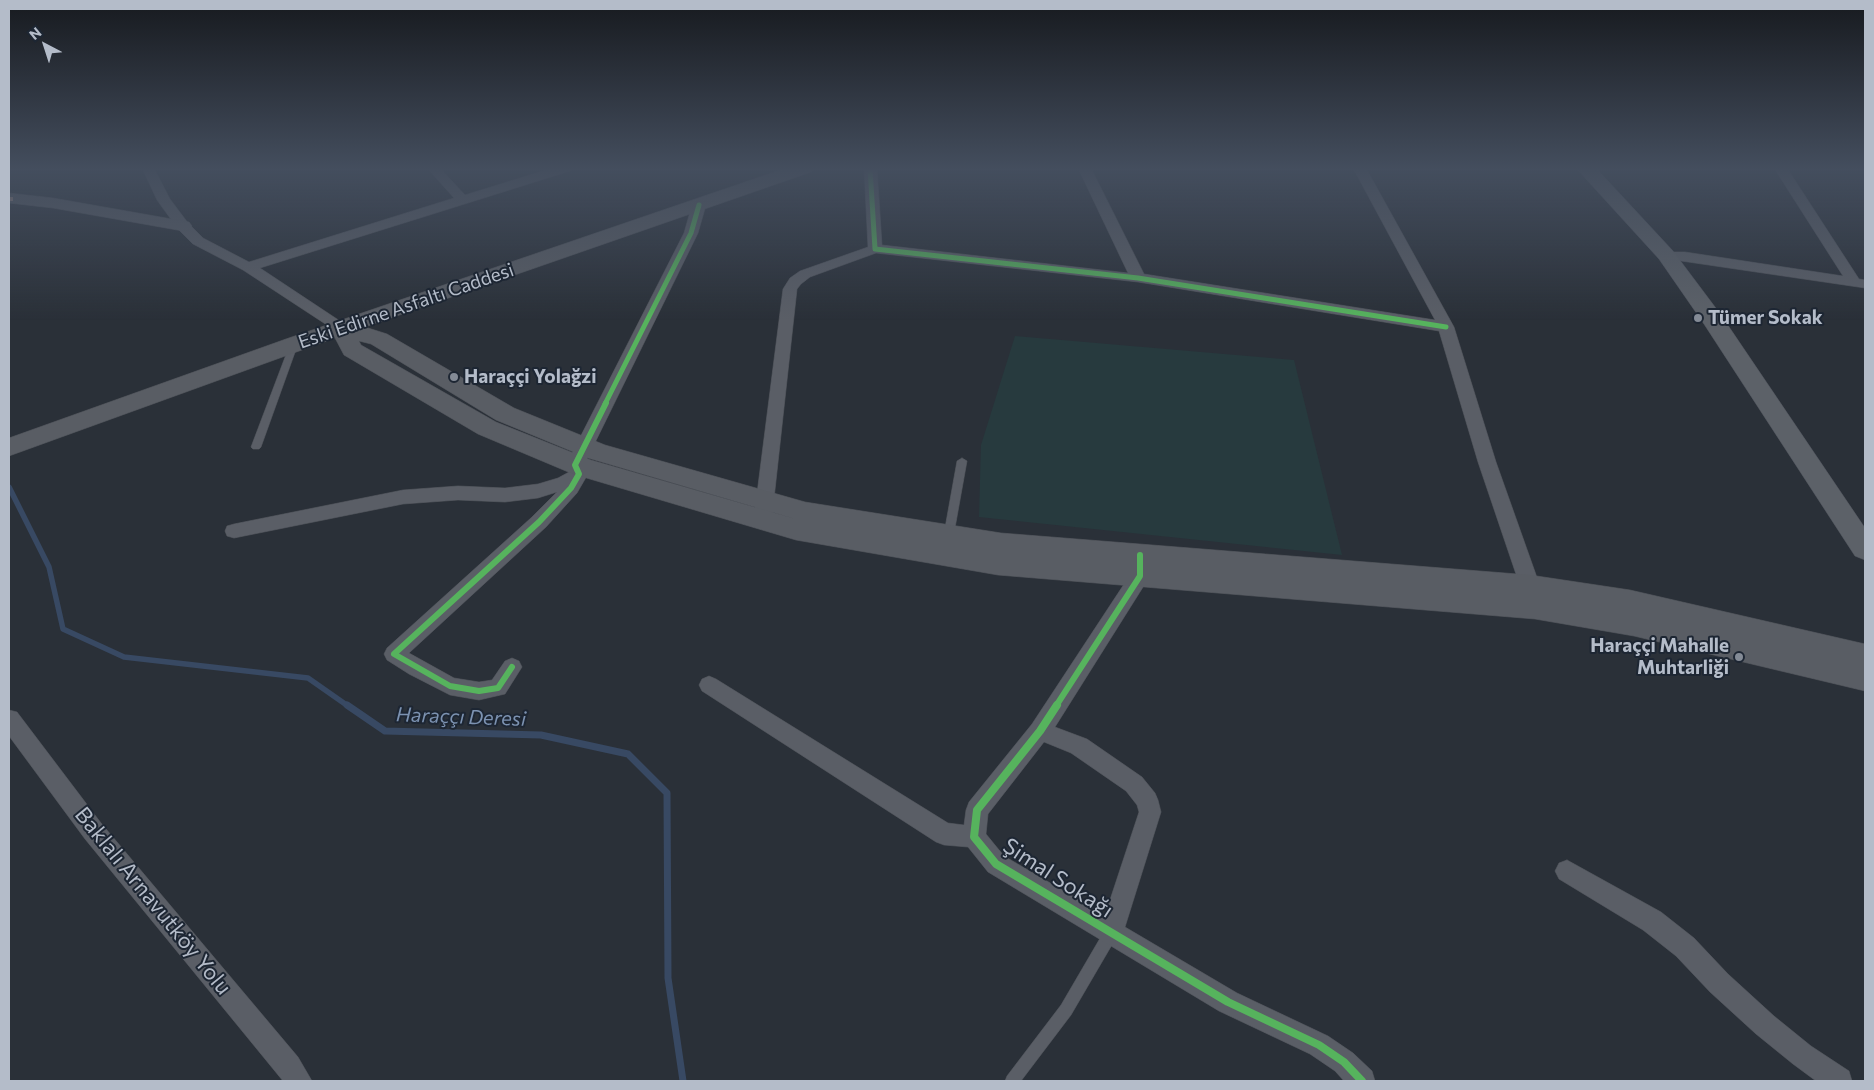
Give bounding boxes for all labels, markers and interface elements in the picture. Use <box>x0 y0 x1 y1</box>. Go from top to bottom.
north arrow <box>20 20 70 70</box>
text: N <box>26 23 45 43</box>
street label: Eski Edirne Asfaltı Caddesi <box>295 258 517 354</box>
place label: Tümer Sokak <box>1708 307 1823 329</box>
marker: Tümer Sokak <box>1692 312 1704 324</box>
place label: Haraççi Yolağzi <box>464 366 596 388</box>
marker: Haraççi Yolağzi <box>448 371 460 383</box>
place label: Haraççi Mahalle Muhtarliği <box>1590 635 1729 679</box>
marker: Haraççi Mahalle Muhtarliği <box>1733 651 1745 663</box>
water label: Haraççı Deresi <box>396 703 526 731</box>
street label: Baklalı Arnavutköy Yolu <box>69 802 237 1000</box>
street label: Şimal Sokağı <box>998 833 1118 923</box>

